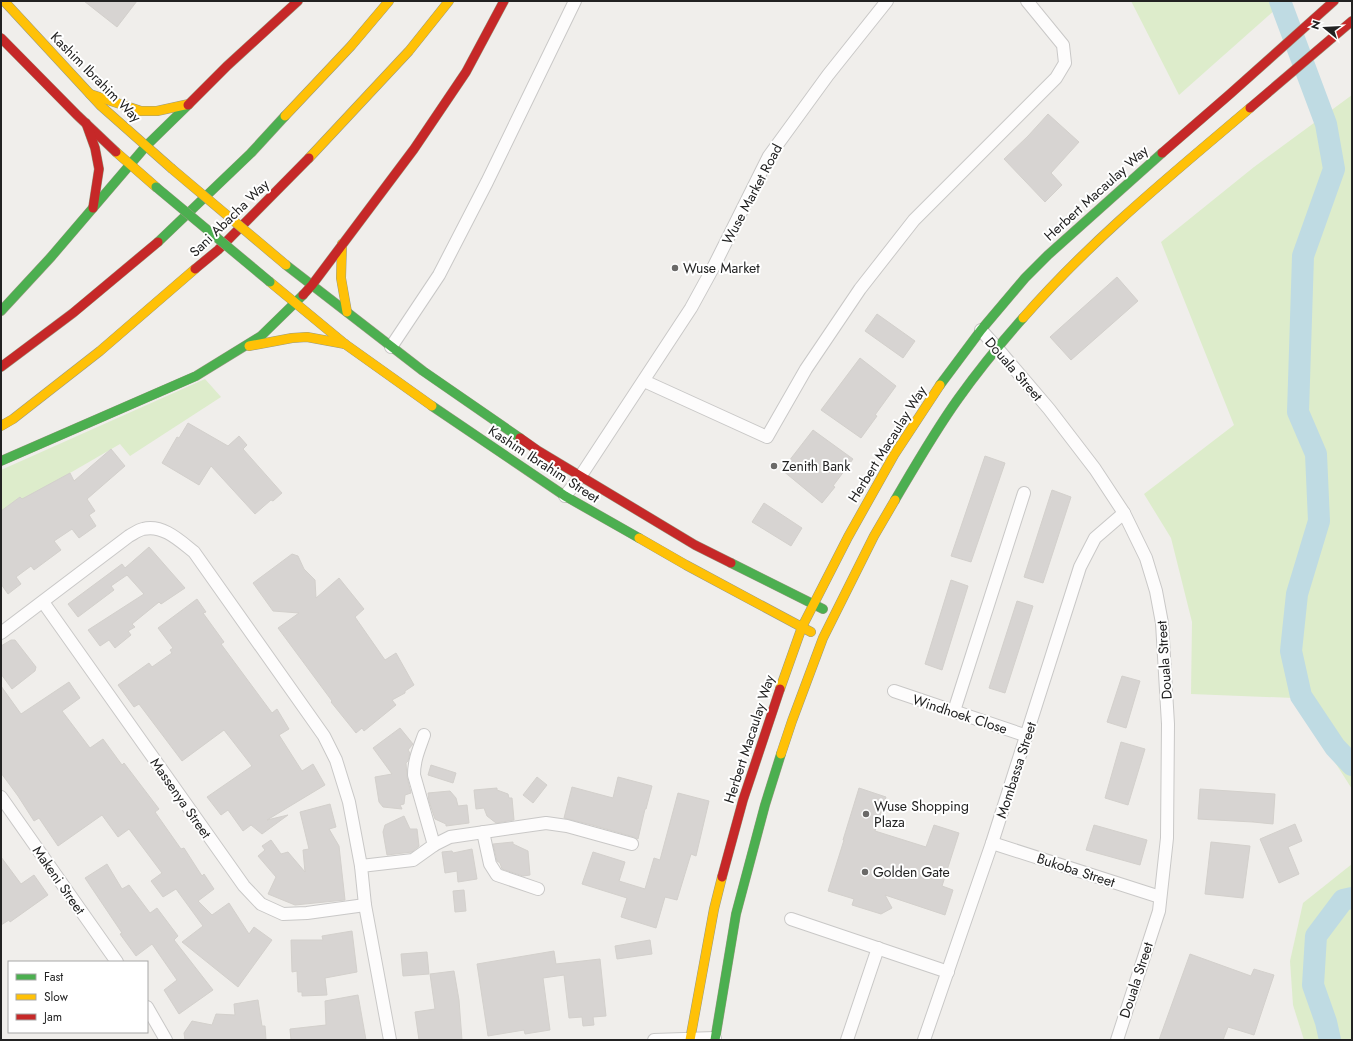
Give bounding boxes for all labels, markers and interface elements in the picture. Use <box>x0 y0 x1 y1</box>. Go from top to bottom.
north arrow <box>1305 8 1345 48</box>
text: N <box>1307 18 1324 32</box>
street label: Kashim Ibrahim Way <box>46 27 146 127</box>
street label: Wuse Market Road <box>717 140 787 248</box>
street label: Herbert Macaulay Way <box>1040 140 1153 245</box>
street label: Sani Abacha Way <box>185 174 274 261</box>
place label: Wuse Market <box>683 258 760 278</box>
marker: Wuse Market <box>670 263 680 273</box>
street label: Douala Street <box>981 333 1048 406</box>
street label: Herbert Macaulay Way <box>843 381 931 506</box>
street label: Kashim Ibrahim Street <box>485 421 604 508</box>
place label: Zenith Bank <box>782 456 851 476</box>
marker: Zenith Bank <box>769 461 779 471</box>
street label: Douala Street <box>1151 619 1177 700</box>
street label: Herbert Macaulay Way <box>719 671 779 806</box>
street label: Windhoek Close <box>910 689 1010 739</box>
street label: Mombassa Street <box>991 719 1041 821</box>
street label: Massenya Street <box>146 754 217 843</box>
place label: Wuse Shopping Plaza <box>874 796 969 832</box>
marker: Wuse Shopping Plaza <box>861 809 871 819</box>
street label: Makeni Street <box>28 842 90 919</box>
street label: Bukoba Street <box>1034 848 1118 892</box>
place label: Golden Gate <box>873 862 950 882</box>
marker: Golden Gate <box>860 867 870 877</box>
street label: Douala Street <box>1114 939 1158 1021</box>
legend <box>8 961 148 1033</box>
text: Fast <box>44 968 63 986</box>
text: Slow <box>44 988 69 1006</box>
text: Jam <box>42 1008 62 1026</box>

